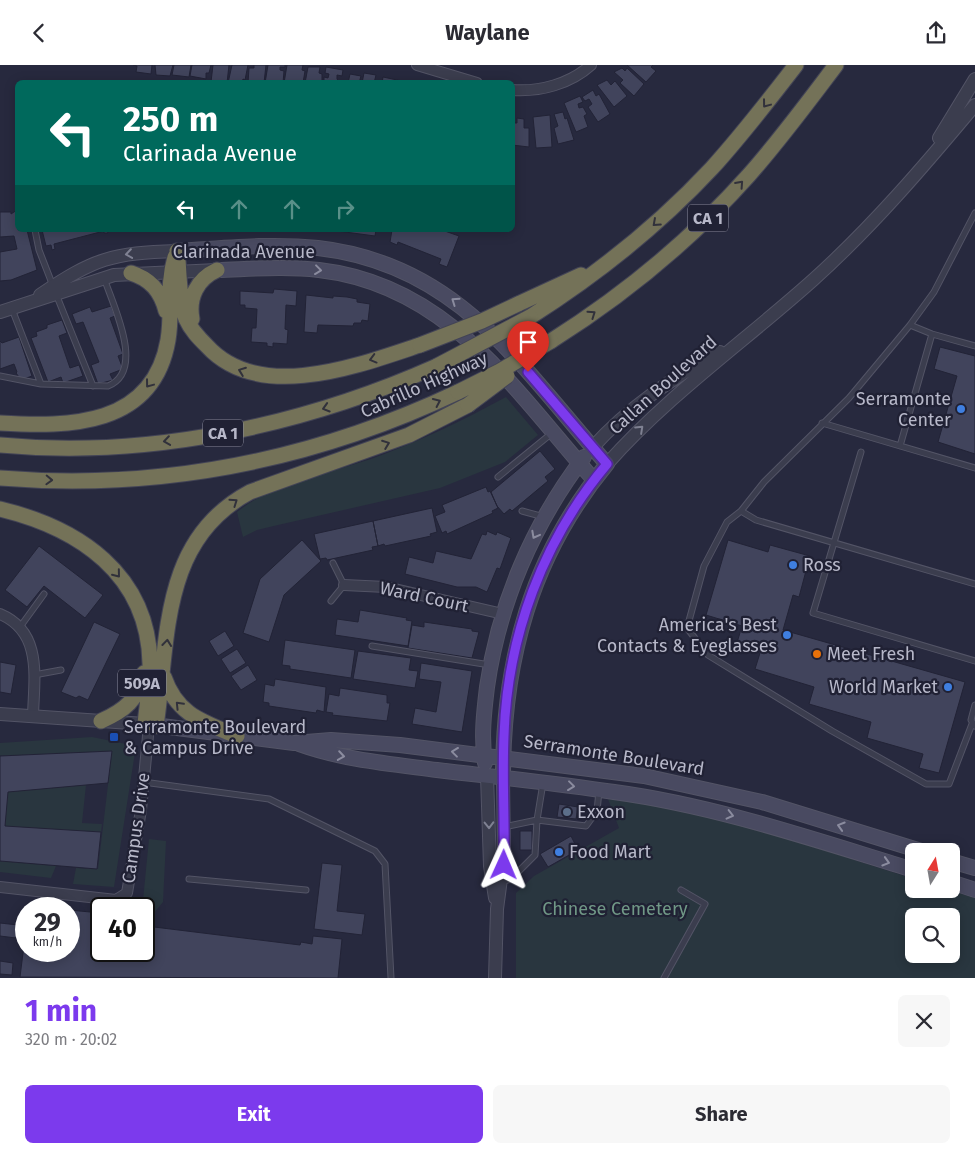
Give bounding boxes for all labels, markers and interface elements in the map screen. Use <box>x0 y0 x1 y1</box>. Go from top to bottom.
icon: back <box>25 19 53 47</box>
text: Waylane <box>445 19 530 46</box>
icon: share <box>922 19 950 47</box>
text: 250 m <box>123 98 218 140</box>
one-way arrow <box>763 98 772 108</box>
icon: left <box>40 100 105 165</box>
text: Clarinada Avenue <box>123 140 297 167</box>
one-way arrow <box>734 181 743 190</box>
icon: left <box>172 195 200 223</box>
icon: ahead <box>225 195 253 223</box>
icon: ahead <box>278 195 306 223</box>
icon: right <box>331 195 359 223</box>
road number: CA 1 <box>688 205 728 232</box>
one-way arrow <box>652 217 661 226</box>
street label: Clarinada Avenue <box>173 241 315 263</box>
one-way arrow <box>124 248 132 259</box>
one-way arrow <box>314 264 322 275</box>
one-way arrow <box>451 298 460 307</box>
one-way arrow <box>586 311 596 320</box>
pin <box>507 321 549 372</box>
icon: arrive <box>514 328 542 356</box>
street label: Callan Boulevard <box>605 331 721 439</box>
street label: Cabrillo Highway <box>357 347 491 423</box>
one-way arrow <box>368 353 377 364</box>
one-way arrow <box>239 367 247 377</box>
one-way arrow <box>146 378 155 388</box>
place label: Serramonte Center <box>856 388 951 431</box>
one-way arrow <box>432 397 441 408</box>
one-way arrow <box>322 403 330 413</box>
marker: Serramonte Center <box>955 403 967 415</box>
road number: CA 1 <box>203 419 243 447</box>
one-way arrow <box>635 426 644 435</box>
one-way arrow <box>163 435 171 446</box>
one-way arrow <box>381 440 390 450</box>
one-way arrow <box>45 475 53 485</box>
one-way arrow <box>228 499 238 508</box>
one-way arrow <box>531 530 541 539</box>
place label: Ross <box>803 554 841 576</box>
marker: Ross <box>787 559 799 571</box>
one-way arrow <box>111 568 120 577</box>
street label: Ward Court <box>378 577 471 617</box>
place label: America's Best Contacts & Eyeglasses <box>597 614 777 657</box>
marker: America's Best Contacts & Eyeglasses <box>781 629 793 641</box>
one-way arrow <box>161 638 172 646</box>
place label: Meet Fresh <box>827 643 915 665</box>
marker: Meet Fresh <box>811 648 823 660</box>
road number: 509A <box>118 669 166 697</box>
place label: World Market <box>829 676 938 698</box>
marker: World Market <box>942 681 954 693</box>
one-way arrow <box>176 702 185 711</box>
place label: Serramonte Boulevard & Campus Drive <box>124 716 306 759</box>
street label: Serramonte Boulevard <box>522 730 706 780</box>
marker: Serramonte Boulevard & Campus Drive <box>108 731 120 743</box>
one-way arrow <box>451 747 459 758</box>
one-way arrow <box>336 750 345 760</box>
street label: Campus Drive <box>117 771 155 885</box>
one-way arrow <box>567 780 575 791</box>
place label: Exxon <box>577 801 625 823</box>
marker: Exxon <box>561 806 573 818</box>
one-way arrow <box>726 809 735 820</box>
one-way arrow <box>484 821 494 829</box>
one-way arrow <box>838 822 846 832</box>
position arrow <box>477 838 529 890</box>
place label: Food Mart <box>569 841 652 863</box>
north arrow <box>905 843 960 897</box>
map controls <box>905 843 960 963</box>
marker: Food Mart <box>553 846 565 858</box>
one-way arrow <box>881 856 890 866</box>
speed limit sign: 40 <box>90 897 155 962</box>
park label: Chinese Cemetery <box>542 898 688 920</box>
text: 29 <box>34 908 61 938</box>
button: search <box>905 908 960 963</box>
text: km/h <box>33 935 62 949</box>
text: 1 min <box>25 993 97 1029</box>
button: close <box>898 995 950 1047</box>
text: 320 m · 20:02 <box>25 1030 117 1049</box>
button: Exit <box>25 1085 483 1143</box>
button: Share <box>493 1085 950 1143</box>

